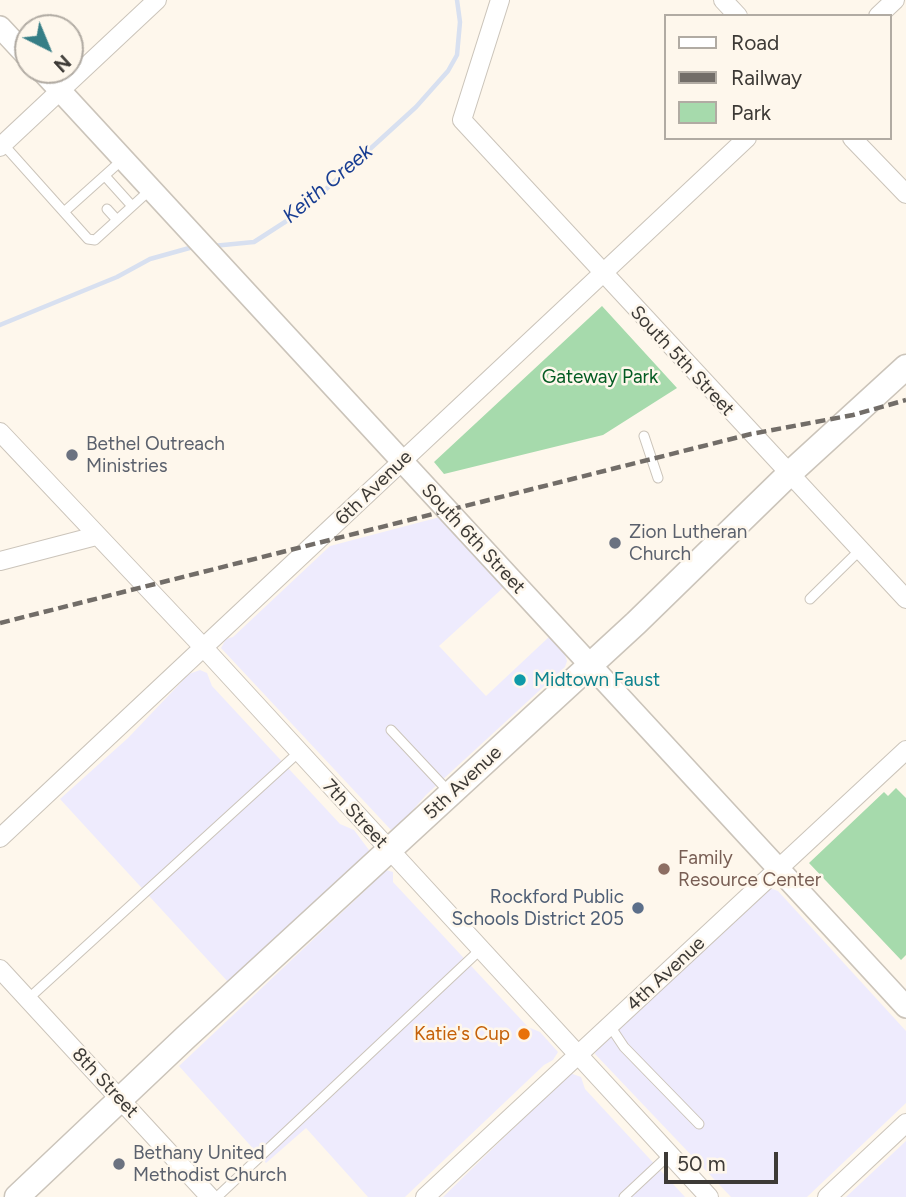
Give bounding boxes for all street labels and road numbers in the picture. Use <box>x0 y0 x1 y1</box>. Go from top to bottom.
street label: South 5th Street <box>625 301 739 421</box>
street label: 6th Avenue <box>331 446 417 530</box>
street label: South 6th Street <box>416 479 530 599</box>
street label: 5th Avenue <box>420 741 506 825</box>
street label: 7th Street <box>317 775 393 853</box>
street label: 4th Avenue <box>622 932 710 1016</box>
street label: 8th Street <box>67 1043 143 1123</box>

